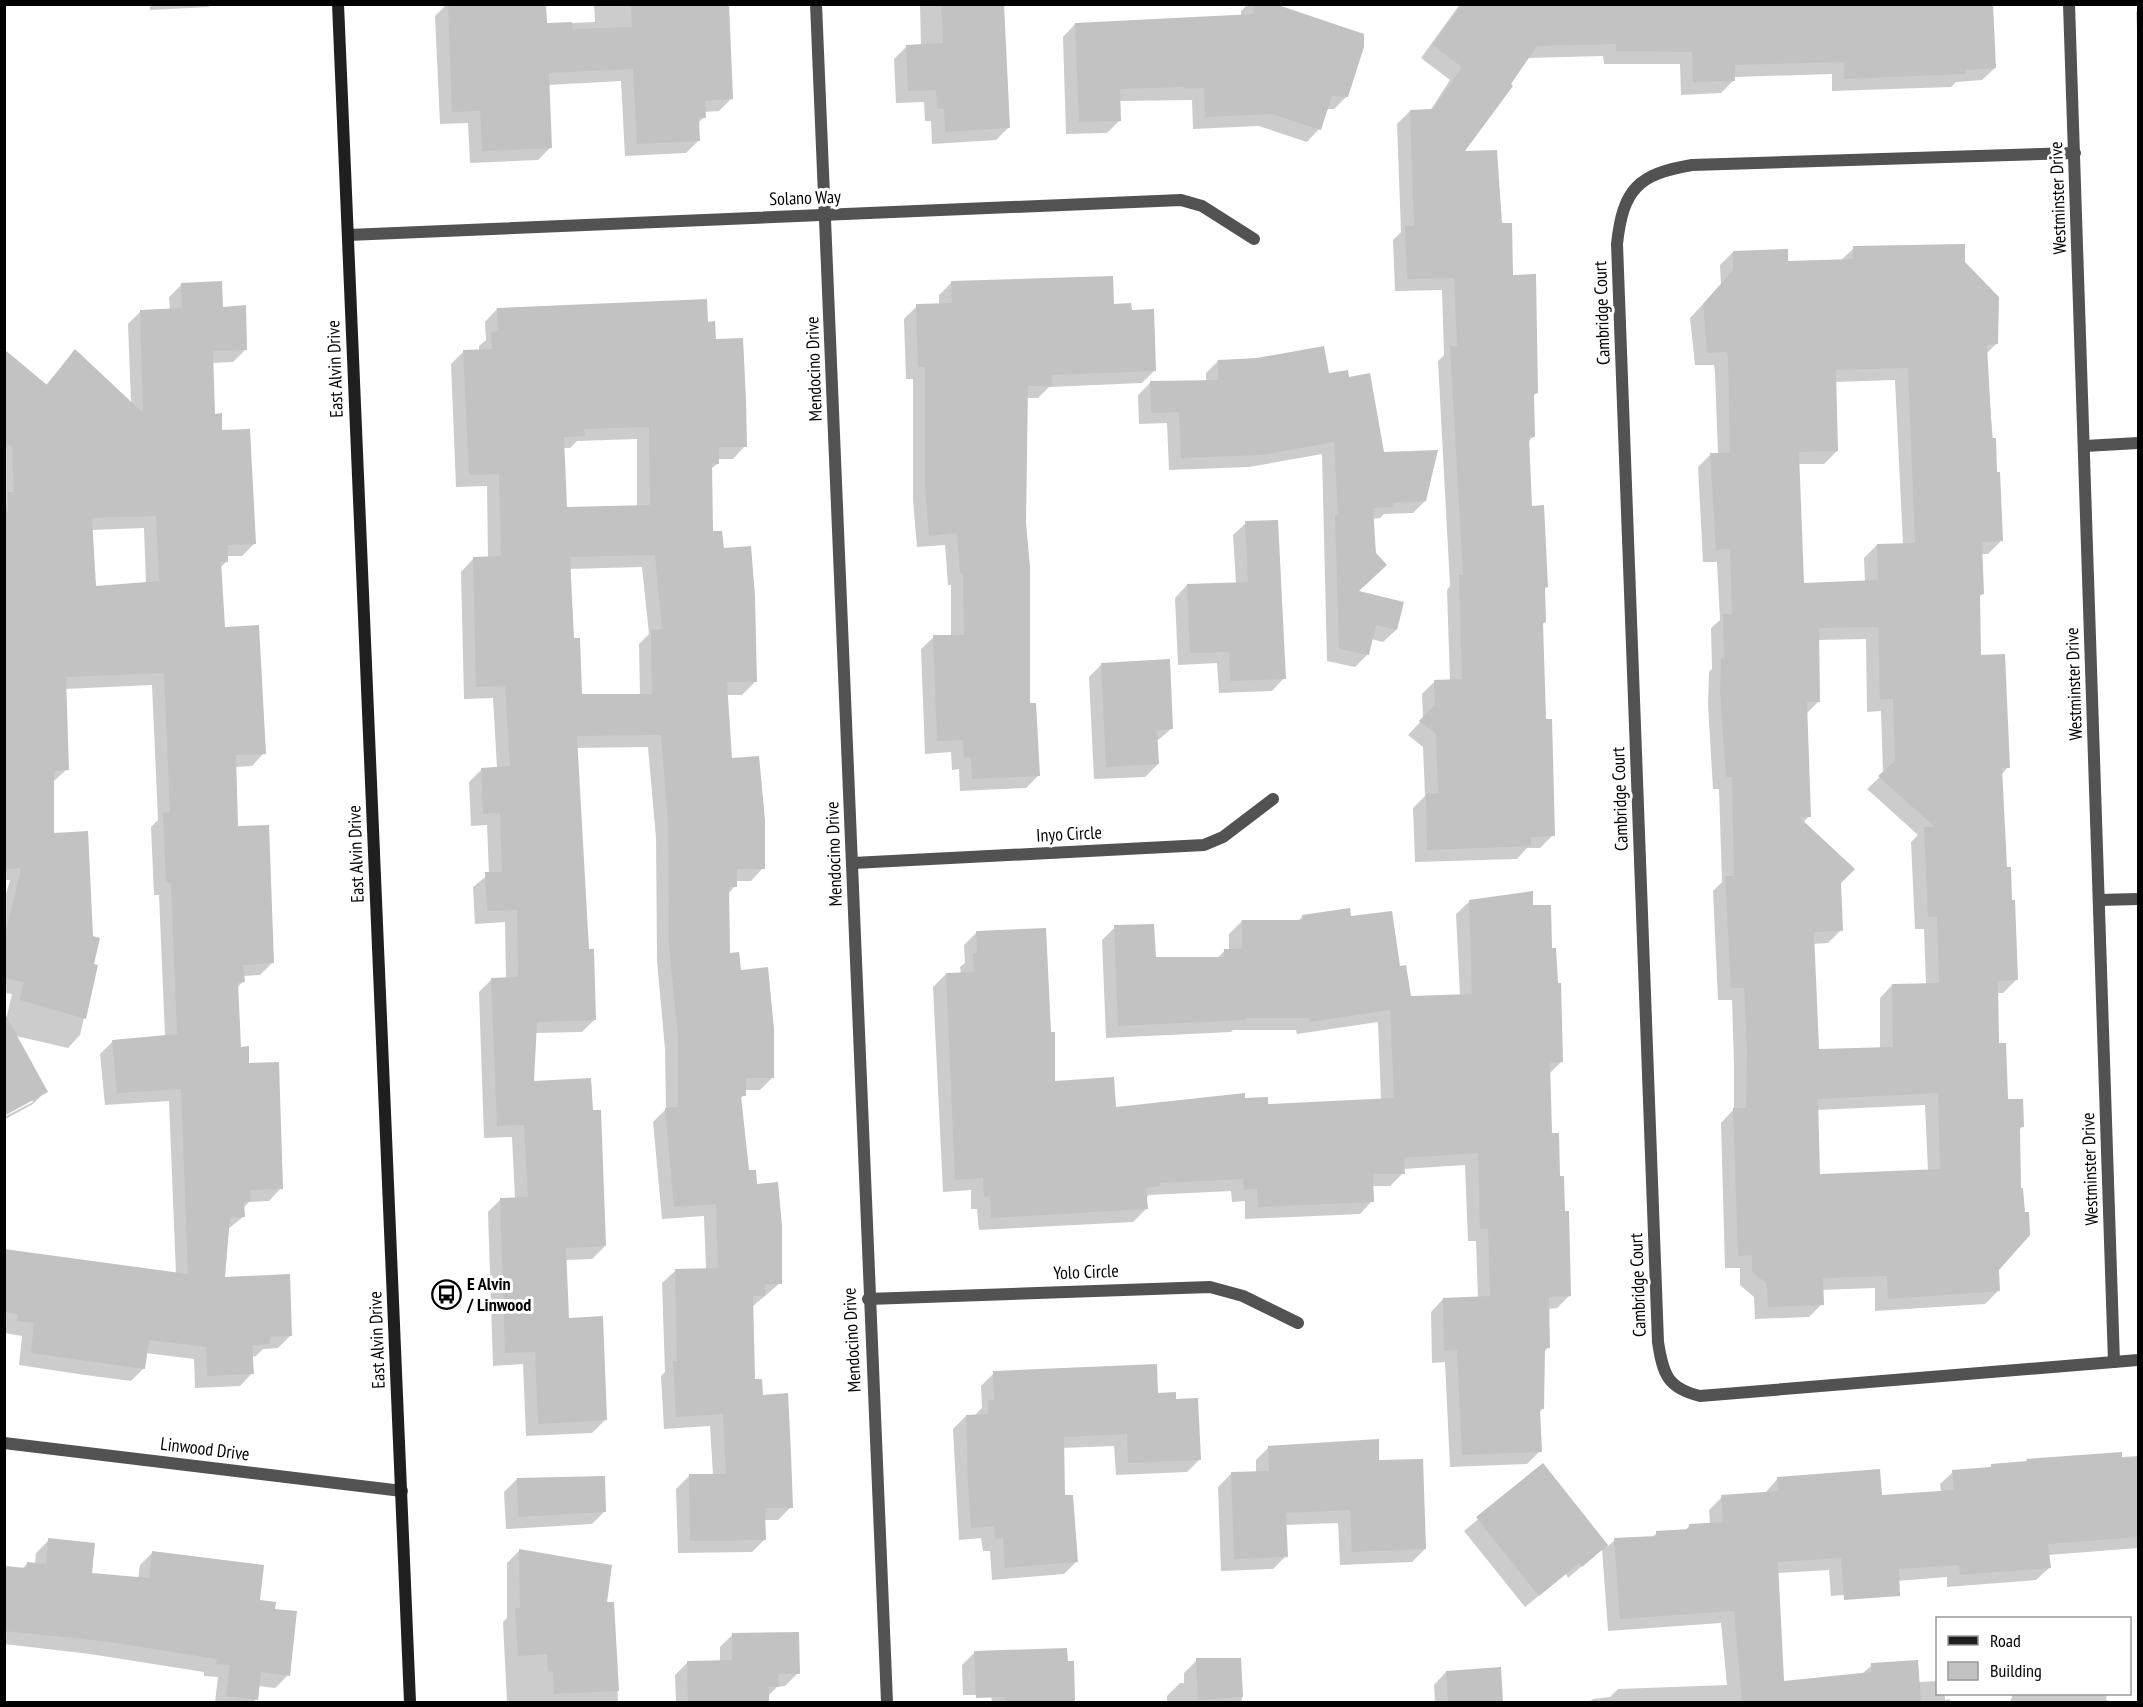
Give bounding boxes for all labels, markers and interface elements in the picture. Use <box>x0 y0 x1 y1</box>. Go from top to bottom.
street label: Westminster Drive <box>2044 141 2071 255</box>
street label: Solano Way <box>769 185 841 210</box>
street label: Cambridge Court <box>1588 261 1615 365</box>
street label: Mendocino Drive <box>800 316 827 422</box>
street label: East Alvin Drive <box>321 320 348 418</box>
street label: Westminster Drive <box>2060 627 2087 741</box>
street label: Cambridge Court <box>1606 747 1633 851</box>
street label: Mendocino Drive <box>820 801 847 907</box>
street label: East Alvin Drive <box>342 805 369 903</box>
street label: Inyo Circle <box>1036 820 1102 847</box>
street label: Westminster Drive <box>2076 1112 2103 1226</box>
street label: Cambridge Court <box>1624 1233 1651 1337</box>
street label: Yolo Circle <box>1053 1259 1119 1284</box>
place label: E Alvin / Linwood <box>466 1272 531 1316</box>
bus stop icon: E Alvin / Linwood <box>430 1278 462 1310</box>
street label: Mendocino Drive <box>837 1287 866 1393</box>
street label: East Alvin Drive <box>363 1291 390 1389</box>
street label: Linwood Drive <box>159 1432 251 1465</box>
legend <box>1936 1617 2131 1695</box>
text: Road <box>1990 1629 2021 1652</box>
text: Building <box>1990 1659 2042 1682</box>

